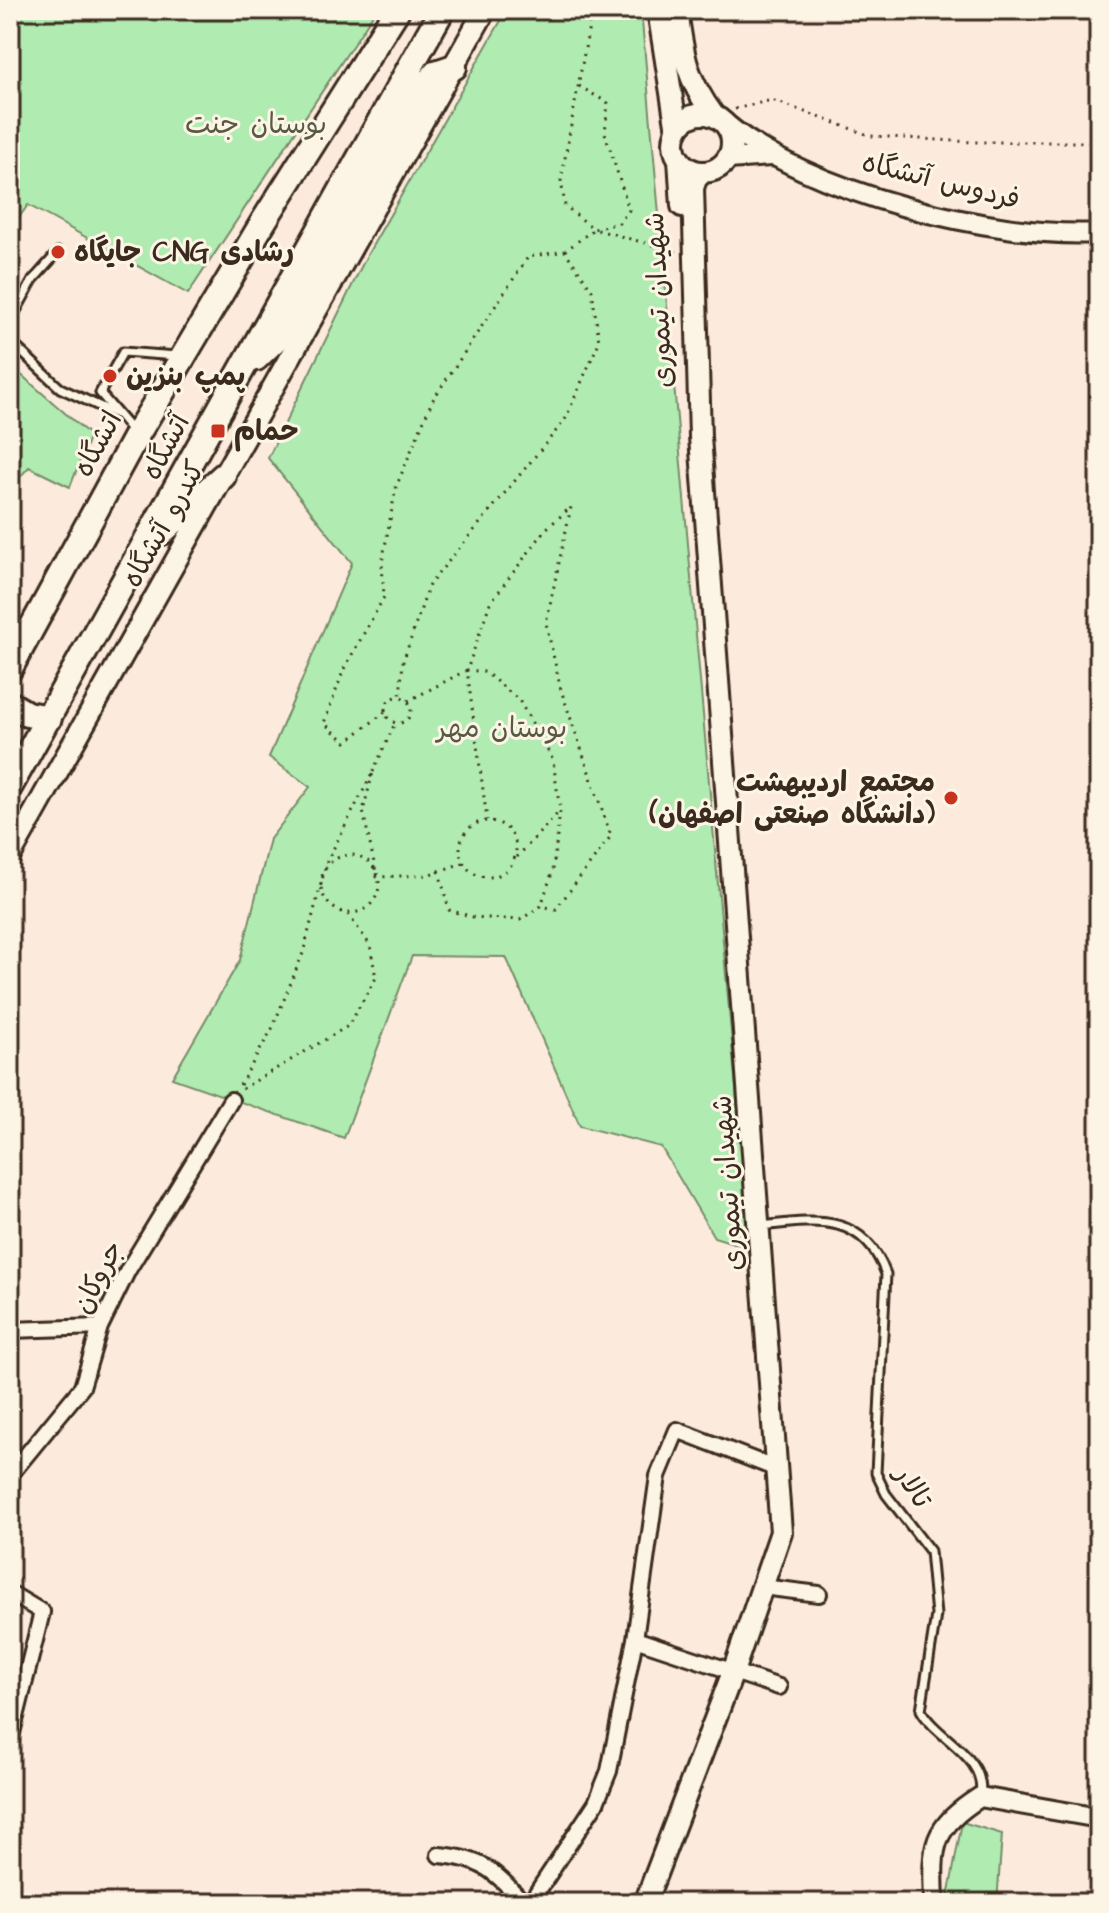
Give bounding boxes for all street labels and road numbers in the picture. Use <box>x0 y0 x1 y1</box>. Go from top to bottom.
street label: فردوس آتشگاه <box>858 143 1024 219</box>
street label: شهیدان تیموری <box>635 211 683 389</box>
street label: اتشگاه <box>64 404 132 484</box>
street label: آتشگاه <box>132 406 200 487</box>
street label: کندرو آتشگاه <box>113 453 215 595</box>
street label: شهیدان تیموری <box>702 1094 754 1272</box>
street label: جروکان <box>63 1234 133 1320</box>
street label: تالار <box>884 1457 941 1516</box>

